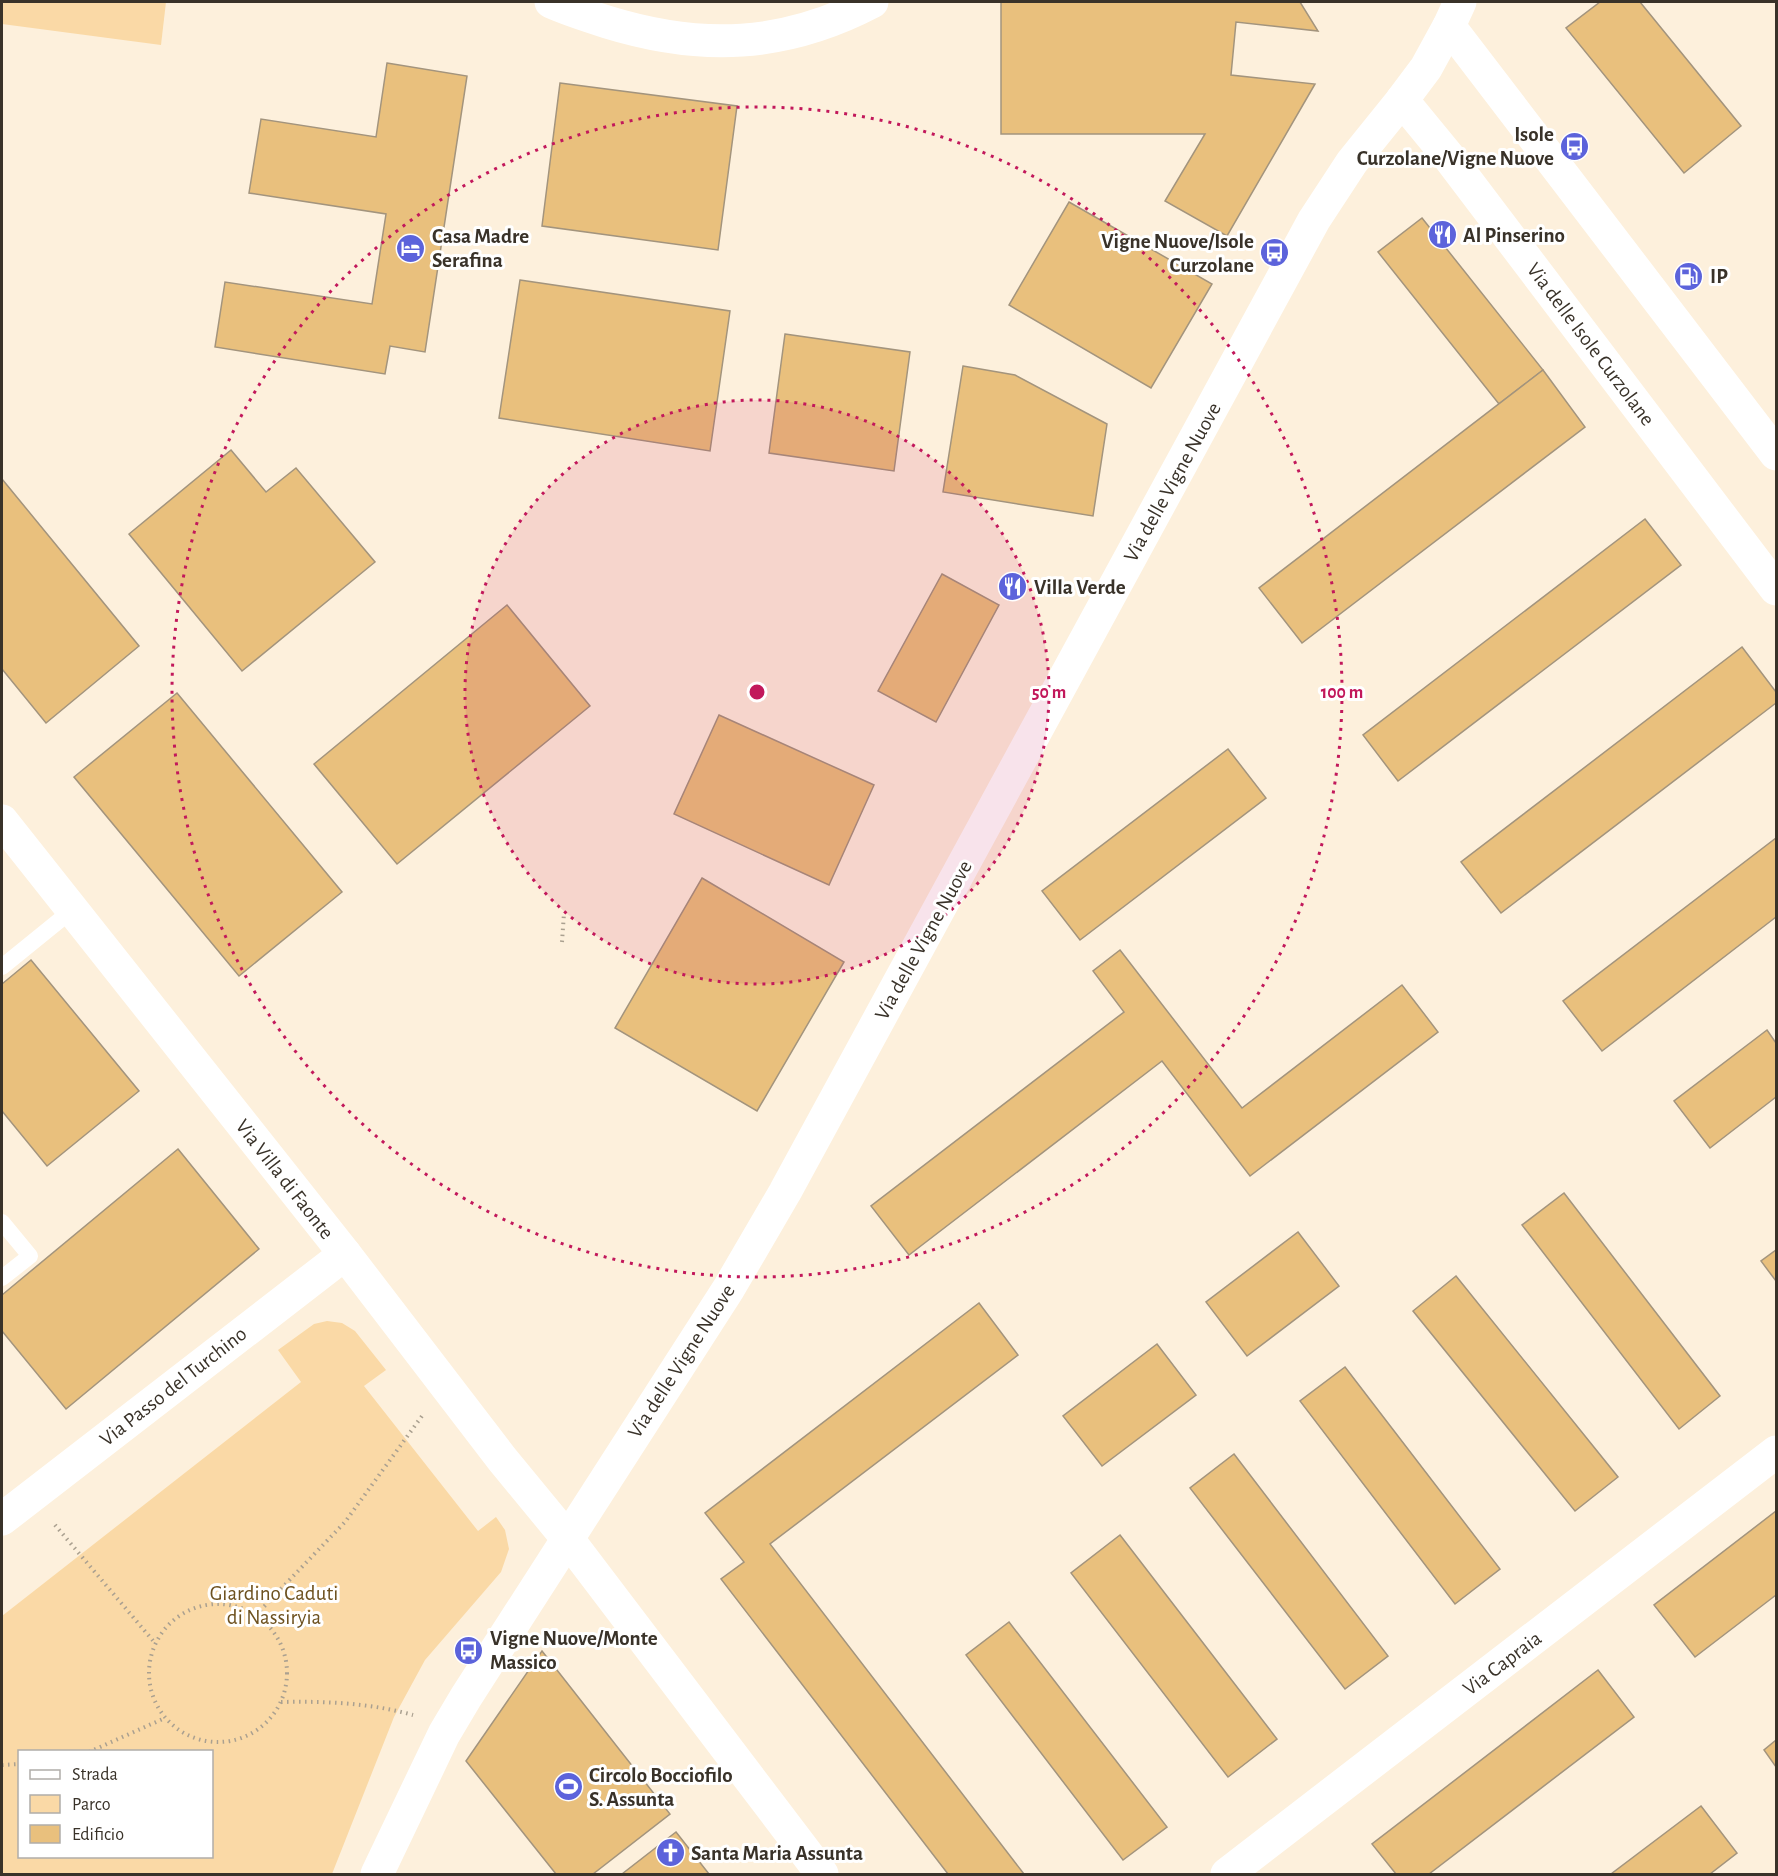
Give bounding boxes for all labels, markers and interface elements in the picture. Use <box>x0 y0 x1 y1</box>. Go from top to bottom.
place label: Isole Curzolane/Vigne Nuove <box>1357 124 1554 169</box>
bus stop icon: Isole Curzolane/Vigne Nuove <box>1559 130 1591 162</box>
restaurant icon: Al Pinserino <box>1426 219 1458 251</box>
place label: Al Pinserino <box>1463 225 1565 246</box>
place label: Casa Madre Serafina <box>432 226 529 271</box>
place label: Vigne Nuove/Isole Curzolane <box>1101 231 1254 276</box>
hotel icon: Casa Madre Serafina <box>395 232 427 264</box>
bus stop icon: Vigne Nuove/Isole Curzolane <box>1259 237 1291 269</box>
street label: Via delle Isole Curzolane <box>1523 259 1658 430</box>
fuel station icon: IP <box>1673 260 1705 292</box>
place label: IP <box>1710 266 1728 287</box>
street label: Via delle Vigne Nuove <box>1120 399 1225 565</box>
restaurant icon: Villa Verde <box>997 571 1029 603</box>
place label: Villa Verde <box>1034 577 1126 598</box>
centre of rings <box>747 682 767 702</box>
text: 50 m <box>1032 684 1066 702</box>
text: 100 m <box>1321 684 1363 702</box>
street label: Via delle Vigne Nuove <box>871 857 976 1023</box>
street label: Via Villa di Faonte <box>232 1116 338 1243</box>
street label: Via delle Vigne Nuove <box>624 1281 739 1442</box>
street label: Via Passo del Turchino <box>96 1323 251 1450</box>
park label: Giardino Caduti di Nassiryia <box>210 1583 338 1628</box>
street label: Via Capraia <box>1459 1627 1546 1700</box>
place label: Vigne Nuove/Monte Massico <box>490 1628 658 1673</box>
bus stop icon: Vigne Nuove/Monte Massico <box>453 1634 485 1666</box>
legend <box>18 1750 213 1858</box>
place label: Circolo Bocciofilo S. Assunta <box>589 1765 733 1810</box>
text: Strada <box>72 1766 118 1784</box>
sports icon: Circolo Bocciofilo S. Assunta <box>552 1771 584 1803</box>
text: Parco <box>72 1796 111 1814</box>
text: Edificio <box>72 1826 124 1844</box>
church icon: Santa Maria Assunta <box>654 1837 686 1869</box>
place label: Santa Maria Assunta <box>691 1843 863 1864</box>

